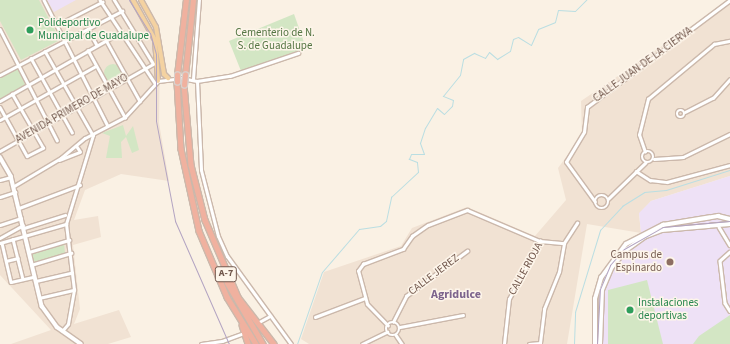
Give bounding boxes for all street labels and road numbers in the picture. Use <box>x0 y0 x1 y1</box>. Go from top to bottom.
street label: CALLE JUAN DE LA CIERVA <box>591 25 695 105</box>
street label: AVENIDA PRIMERO DE MAYO <box>13 71 131 147</box>
street label: CALLE RIOJA <box>506 240 546 298</box>
street label: CALLE JEREZ <box>406 252 462 298</box>
road number: A-7 <box>214 266 238 282</box>

